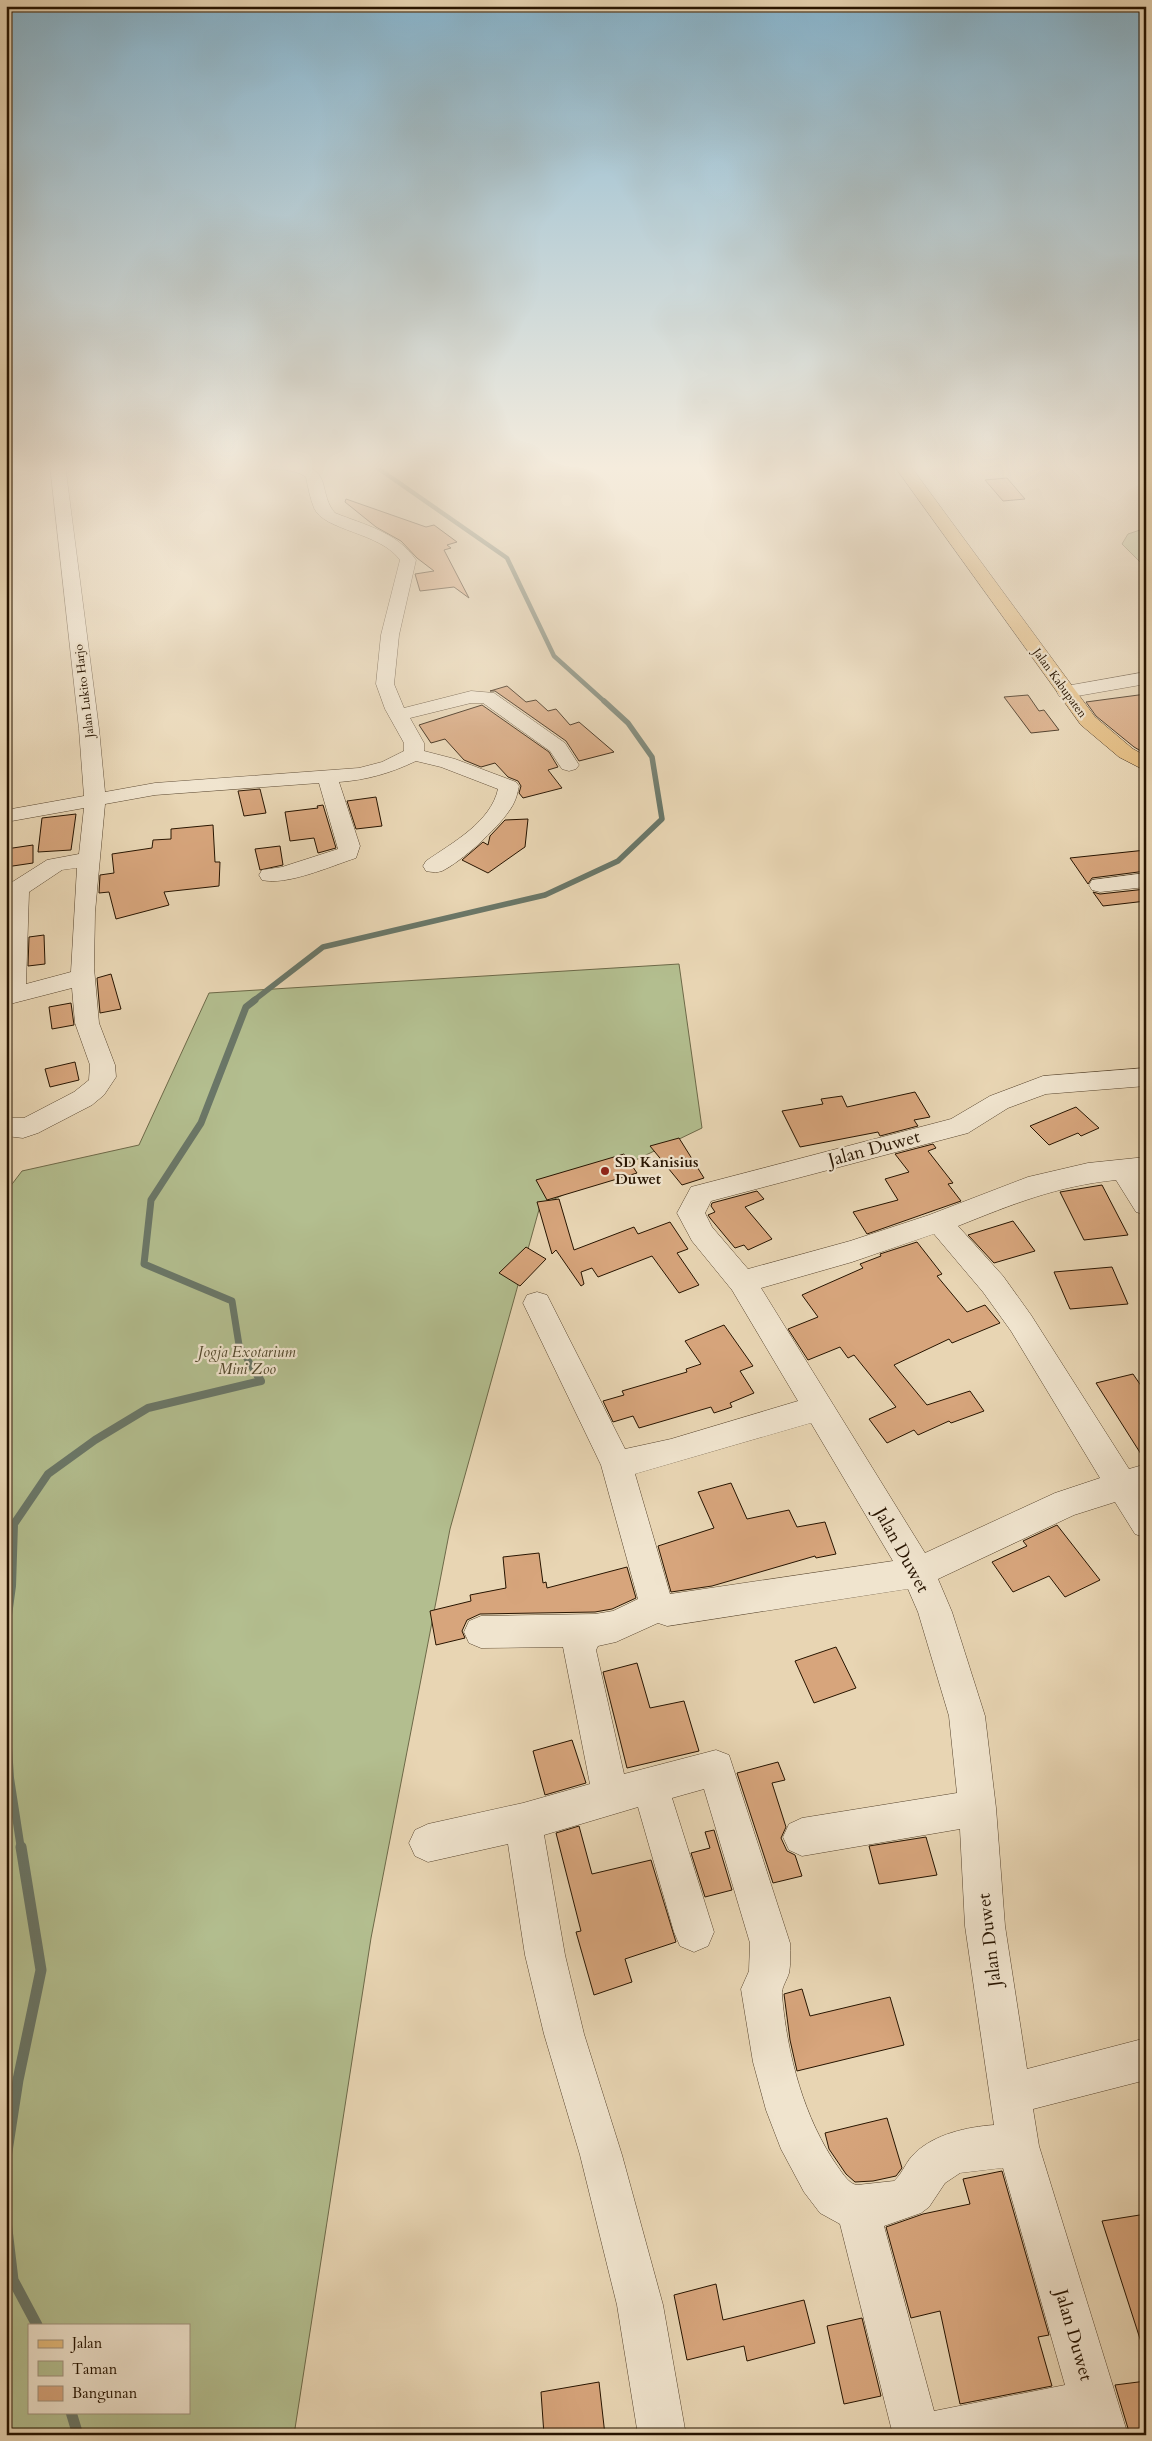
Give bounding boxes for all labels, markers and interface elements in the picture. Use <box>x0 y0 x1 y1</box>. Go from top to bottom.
street label: Jalan Lukito Harjo <box>70 643 98 741</box>
street label: Jalan Kabupaten <box>1028 643 1091 721</box>
street label: Jalan Duwet <box>823 1124 923 1174</box>
place label: SD Kanisius Duwet <box>615 1152 699 1189</box>
marker: SD Kanisius Duwet <box>599 1165 611 1177</box>
park label: Jogja Exotarium Mini Zoo <box>194 1342 297 1379</box>
street label: Jalan Duwet <box>866 1500 935 1598</box>
street label: Jalan Duwet <box>971 1891 1008 1991</box>
street label: Jalan Duwet <box>1048 2284 1099 2384</box>
legend <box>28 2324 190 2414</box>
text: Jalan <box>70 2333 103 2353</box>
text: Taman <box>72 2359 118 2379</box>
text: Bangunan <box>72 2383 138 2403</box>

